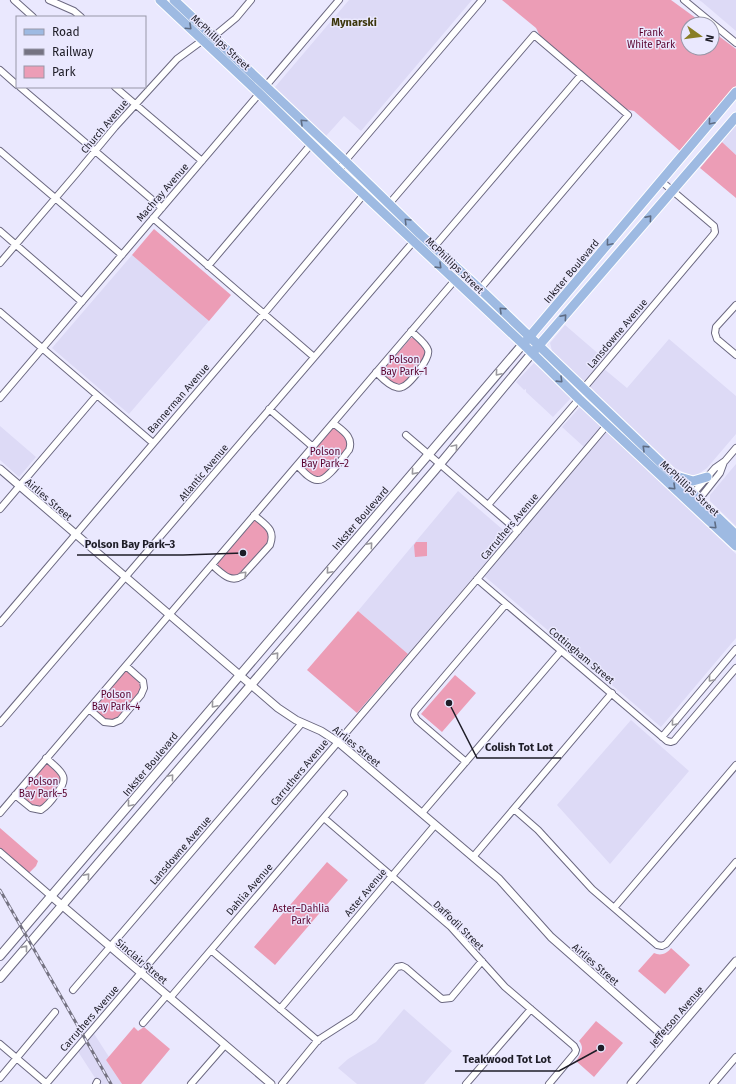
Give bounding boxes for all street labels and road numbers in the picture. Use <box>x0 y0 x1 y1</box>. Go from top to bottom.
street label: McPhillips Street <box>188 12 252 73</box>
street label: Church Avenue <box>79 97 131 156</box>
street label: Machray Avenue <box>134 161 191 224</box>
street label: McPhillips Street <box>423 235 486 297</box>
street label: Inkster Boulevard <box>542 237 602 306</box>
street label: Lansdowne Avenue <box>585 296 650 371</box>
street label: Bannerman Avenue <box>145 361 212 436</box>
street label: Atlantic Avenue <box>177 442 231 503</box>
street label: McPhillips Street <box>657 458 721 519</box>
street label: Airlies Street <box>22 476 74 524</box>
street label: Inkster Boulevard <box>330 485 391 553</box>
street label: Carruthers Avenue <box>478 491 541 563</box>
street label: Cottingham Street <box>546 625 617 687</box>
street label: Airlies Street <box>330 724 383 770</box>
street label: Inkster Boulevard <box>121 730 181 799</box>
street label: Carruthers Avenue <box>268 737 331 809</box>
street label: Lansdowne Avenue <box>148 814 214 887</box>
street label: Dahlia Avenue <box>224 861 275 918</box>
street label: Aster Avenue <box>342 866 389 919</box>
street label: Daffodil Street <box>430 899 486 953</box>
street label: Sinclair Street <box>113 937 170 987</box>
street label: Airlies Street <box>569 941 621 989</box>
street label: Carruthers Avenue <box>58 983 122 1054</box>
street label: Jefferson Avenue <box>647 984 706 1049</box>

